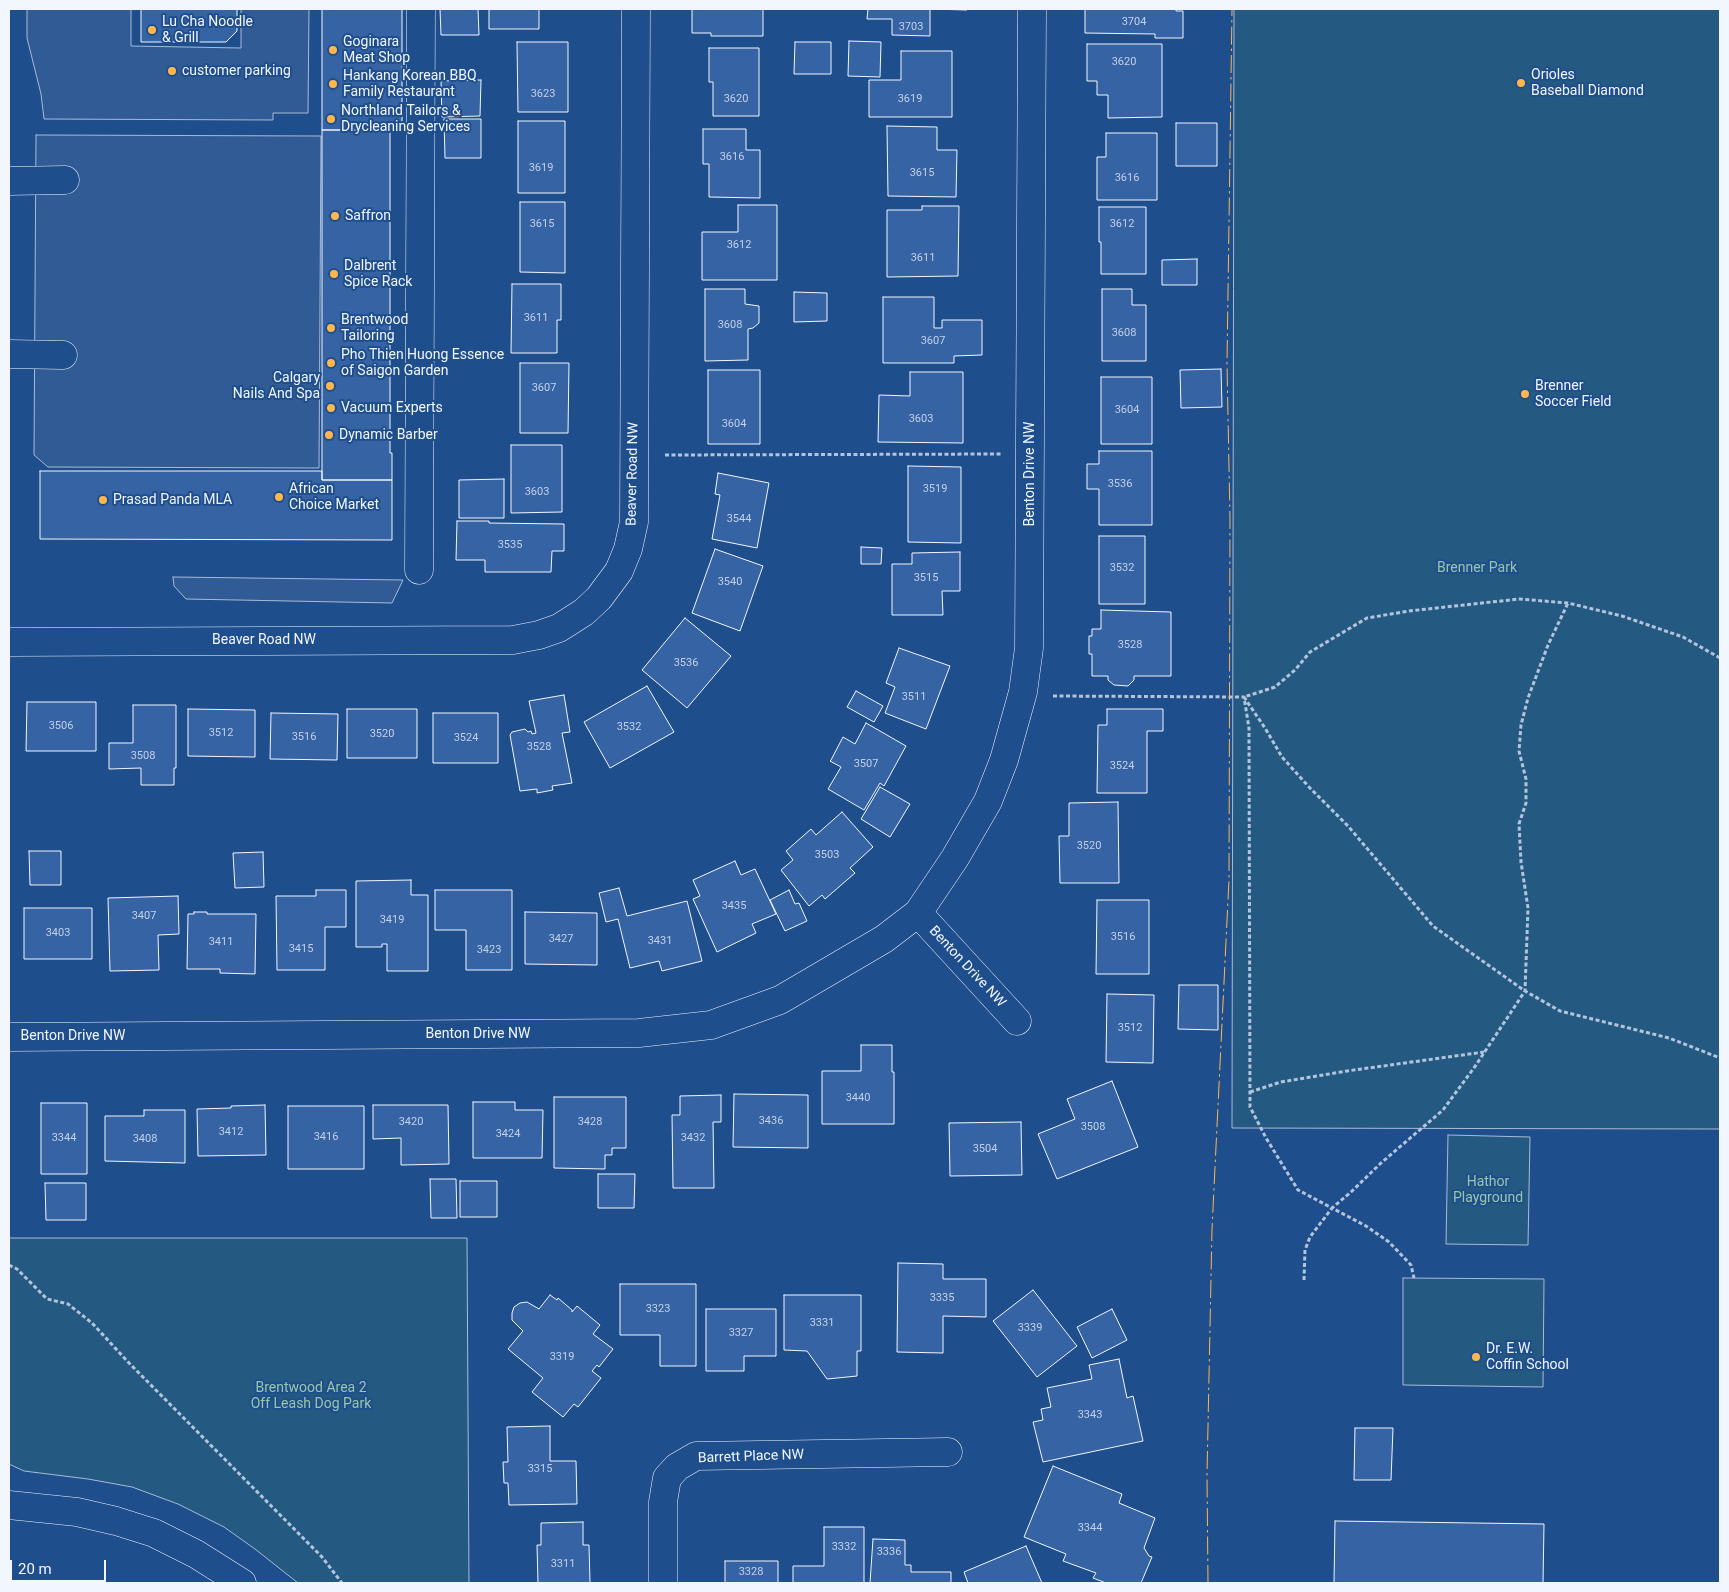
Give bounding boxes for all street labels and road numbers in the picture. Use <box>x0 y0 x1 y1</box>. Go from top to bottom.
street label: Beaver Road NW <box>624 422 642 526</box>
street label: Benton Drive NW <box>1022 422 1038 526</box>
street label: Beaver Road NW <box>212 632 316 648</box>
street label: Benton Drive NW <box>925 923 1009 1011</box>
street label: Benton Drive NW <box>426 1026 530 1042</box>
street label: Benton Drive NW <box>21 1028 125 1044</box>
street label: Barrett Place NW <box>698 1447 804 1467</box>

